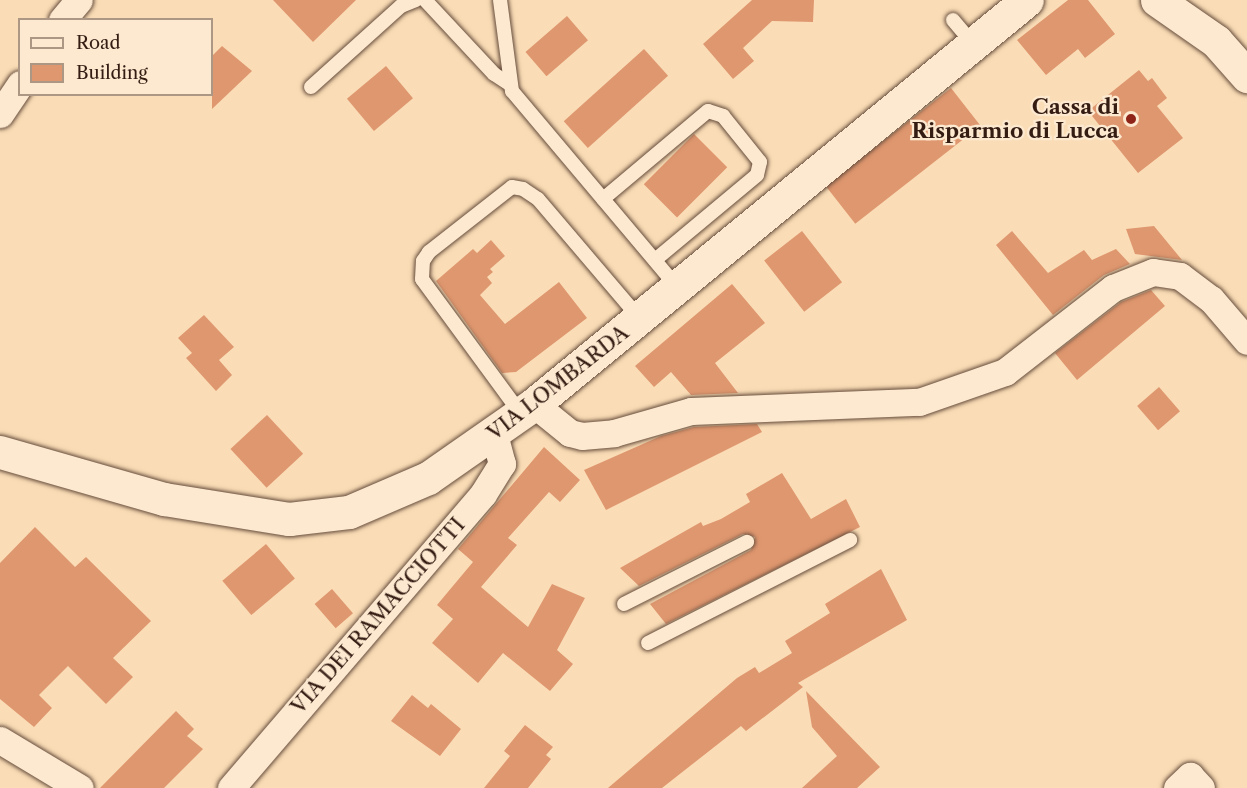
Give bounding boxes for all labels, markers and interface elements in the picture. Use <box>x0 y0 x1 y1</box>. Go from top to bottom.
legend <box>18 18 213 96</box>
text: Road <box>76 32 121 54</box>
text: Building <box>76 62 148 84</box>
place label: Cassa di Risparmio di Lucca <box>912 94 1119 144</box>
marker: Cassa di Risparmio di Lucca <box>1124 112 1138 126</box>
street label: VIA LOMBARDA <box>482 320 634 446</box>
street label: VIA DEI RAMACCIOTTI <box>286 512 470 720</box>

